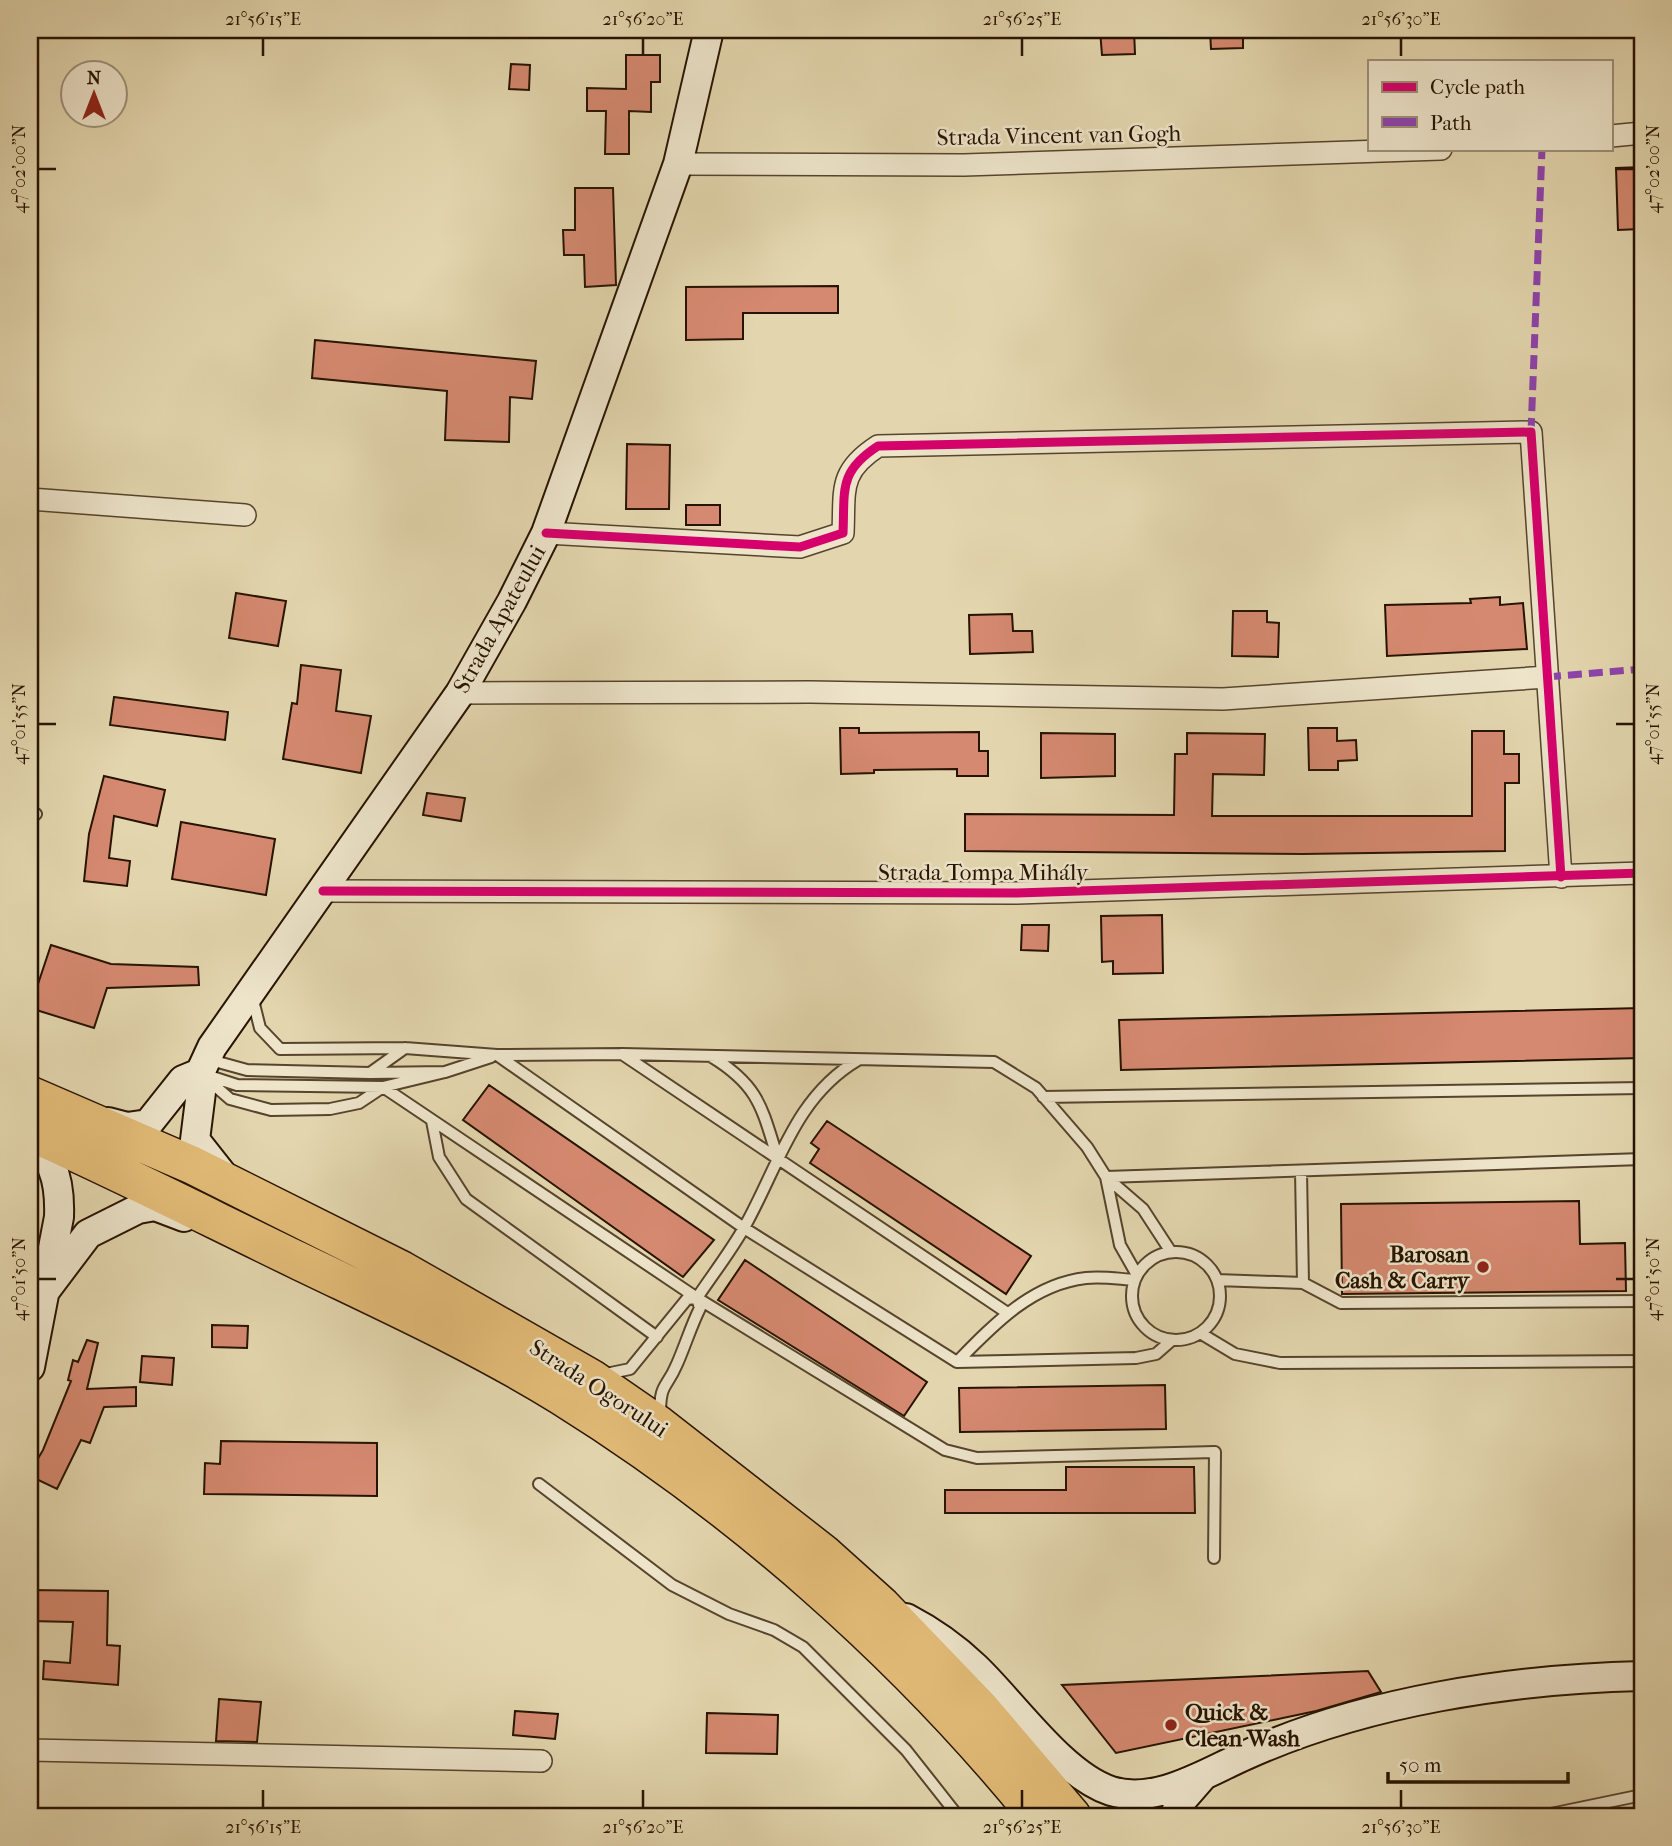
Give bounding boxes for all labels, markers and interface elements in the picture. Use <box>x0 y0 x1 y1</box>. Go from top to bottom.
text: 21°56'15"E <box>225 9 301 30</box>
text: 21°56'20"E <box>603 9 683 30</box>
text: 21°56'25"E <box>983 9 1061 30</box>
text: 21°56'30"E <box>1362 9 1440 30</box>
north arrow <box>60 60 130 130</box>
legend <box>1368 60 1612 150</box>
text: N <box>87 67 102 89</box>
text: Cycle path <box>1430 75 1525 99</box>
text: Path <box>1430 111 1472 135</box>
street label: Strada Vincent van Gogh <box>936 120 1182 151</box>
text: 47°02'00"N <box>9 124 30 213</box>
text: 47°02'00"N <box>1643 124 1664 213</box>
street label: Strada Apateului <box>448 540 551 698</box>
text: 47°01'55"N <box>9 683 30 765</box>
text: 47°01'55"N <box>1643 683 1664 765</box>
street label: Strada Tompa Mihály <box>878 859 1089 886</box>
text: 47°01'50"N <box>9 1237 30 1321</box>
text: 47°01'50"N <box>1643 1237 1664 1321</box>
place label: Barosan Cash & Carry <box>1335 1241 1471 1294</box>
marker: Barosan Cash & Carry <box>1475 1259 1491 1275</box>
street label: Strada Ogorului <box>525 1334 673 1443</box>
place label: Quick & Clean Wash <box>1185 1699 1301 1752</box>
marker: Quick & Clean Wash <box>1163 1717 1179 1733</box>
scale bar <box>1388 1741 1569 1785</box>
text: 50 m <box>1399 1753 1442 1777</box>
text: 21°56'15"E <box>225 1817 301 1838</box>
text: 21°56'20"E <box>603 1817 683 1838</box>
text: 21°56'25"E <box>983 1817 1061 1838</box>
text: 21°56'30"E <box>1362 1817 1440 1838</box>

